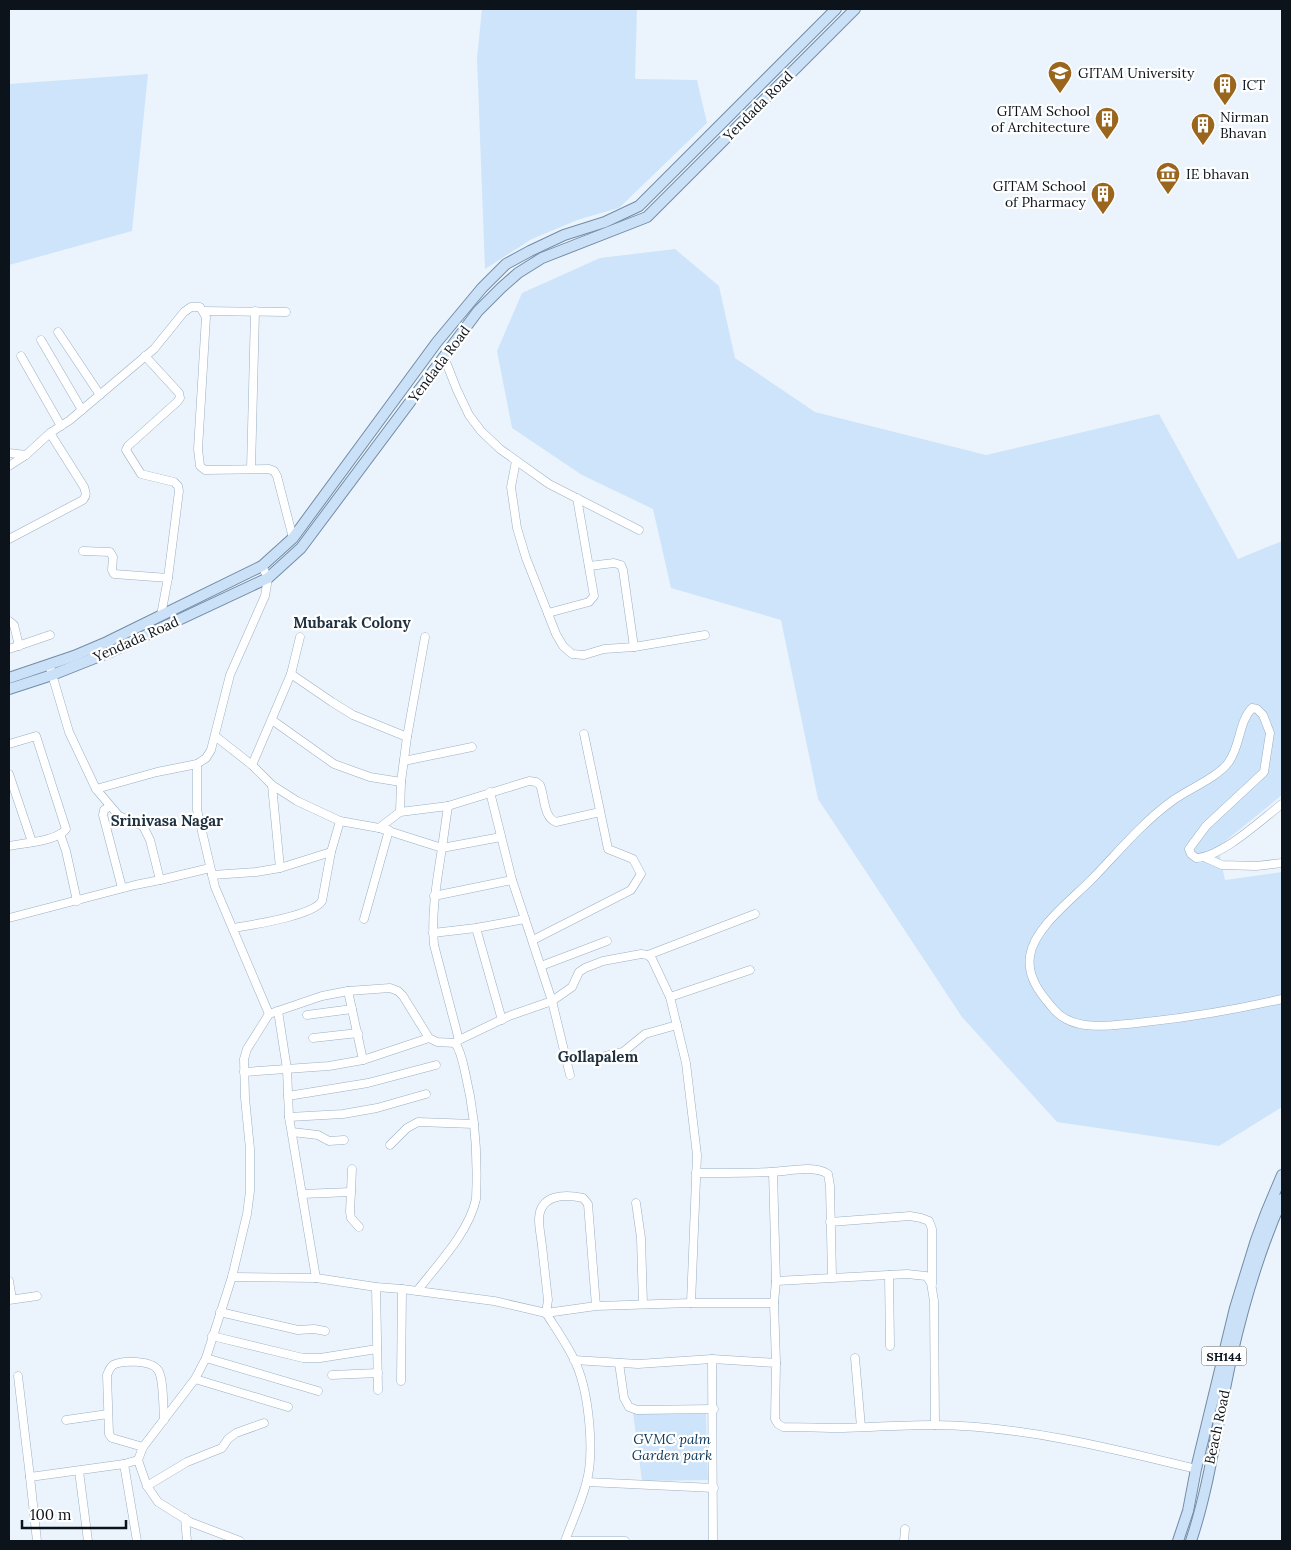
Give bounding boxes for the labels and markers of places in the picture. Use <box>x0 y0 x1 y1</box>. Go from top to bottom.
school or university icon: GITAM University <box>1047 60 1073 94</box>
place label: GITAM University <box>1078 64 1195 82</box>
building icon: ICT <box>1212 72 1238 106</box>
place label: ICT <box>1242 76 1265 94</box>
place label: GITAM School of Architecture <box>991 102 1090 136</box>
building icon: GITAM School of Architecture <box>1094 106 1120 140</box>
place label: Nirman Bhavan <box>1220 108 1269 142</box>
building icon: Nirman Bhavan <box>1190 112 1216 146</box>
museum icon: IE bhavan <box>1155 161 1181 195</box>
place label: IE bhavan <box>1186 165 1250 183</box>
place label: GITAM School of Pharmacy <box>993 177 1087 211</box>
building icon: GITAM School of Pharmacy <box>1090 181 1116 215</box>

